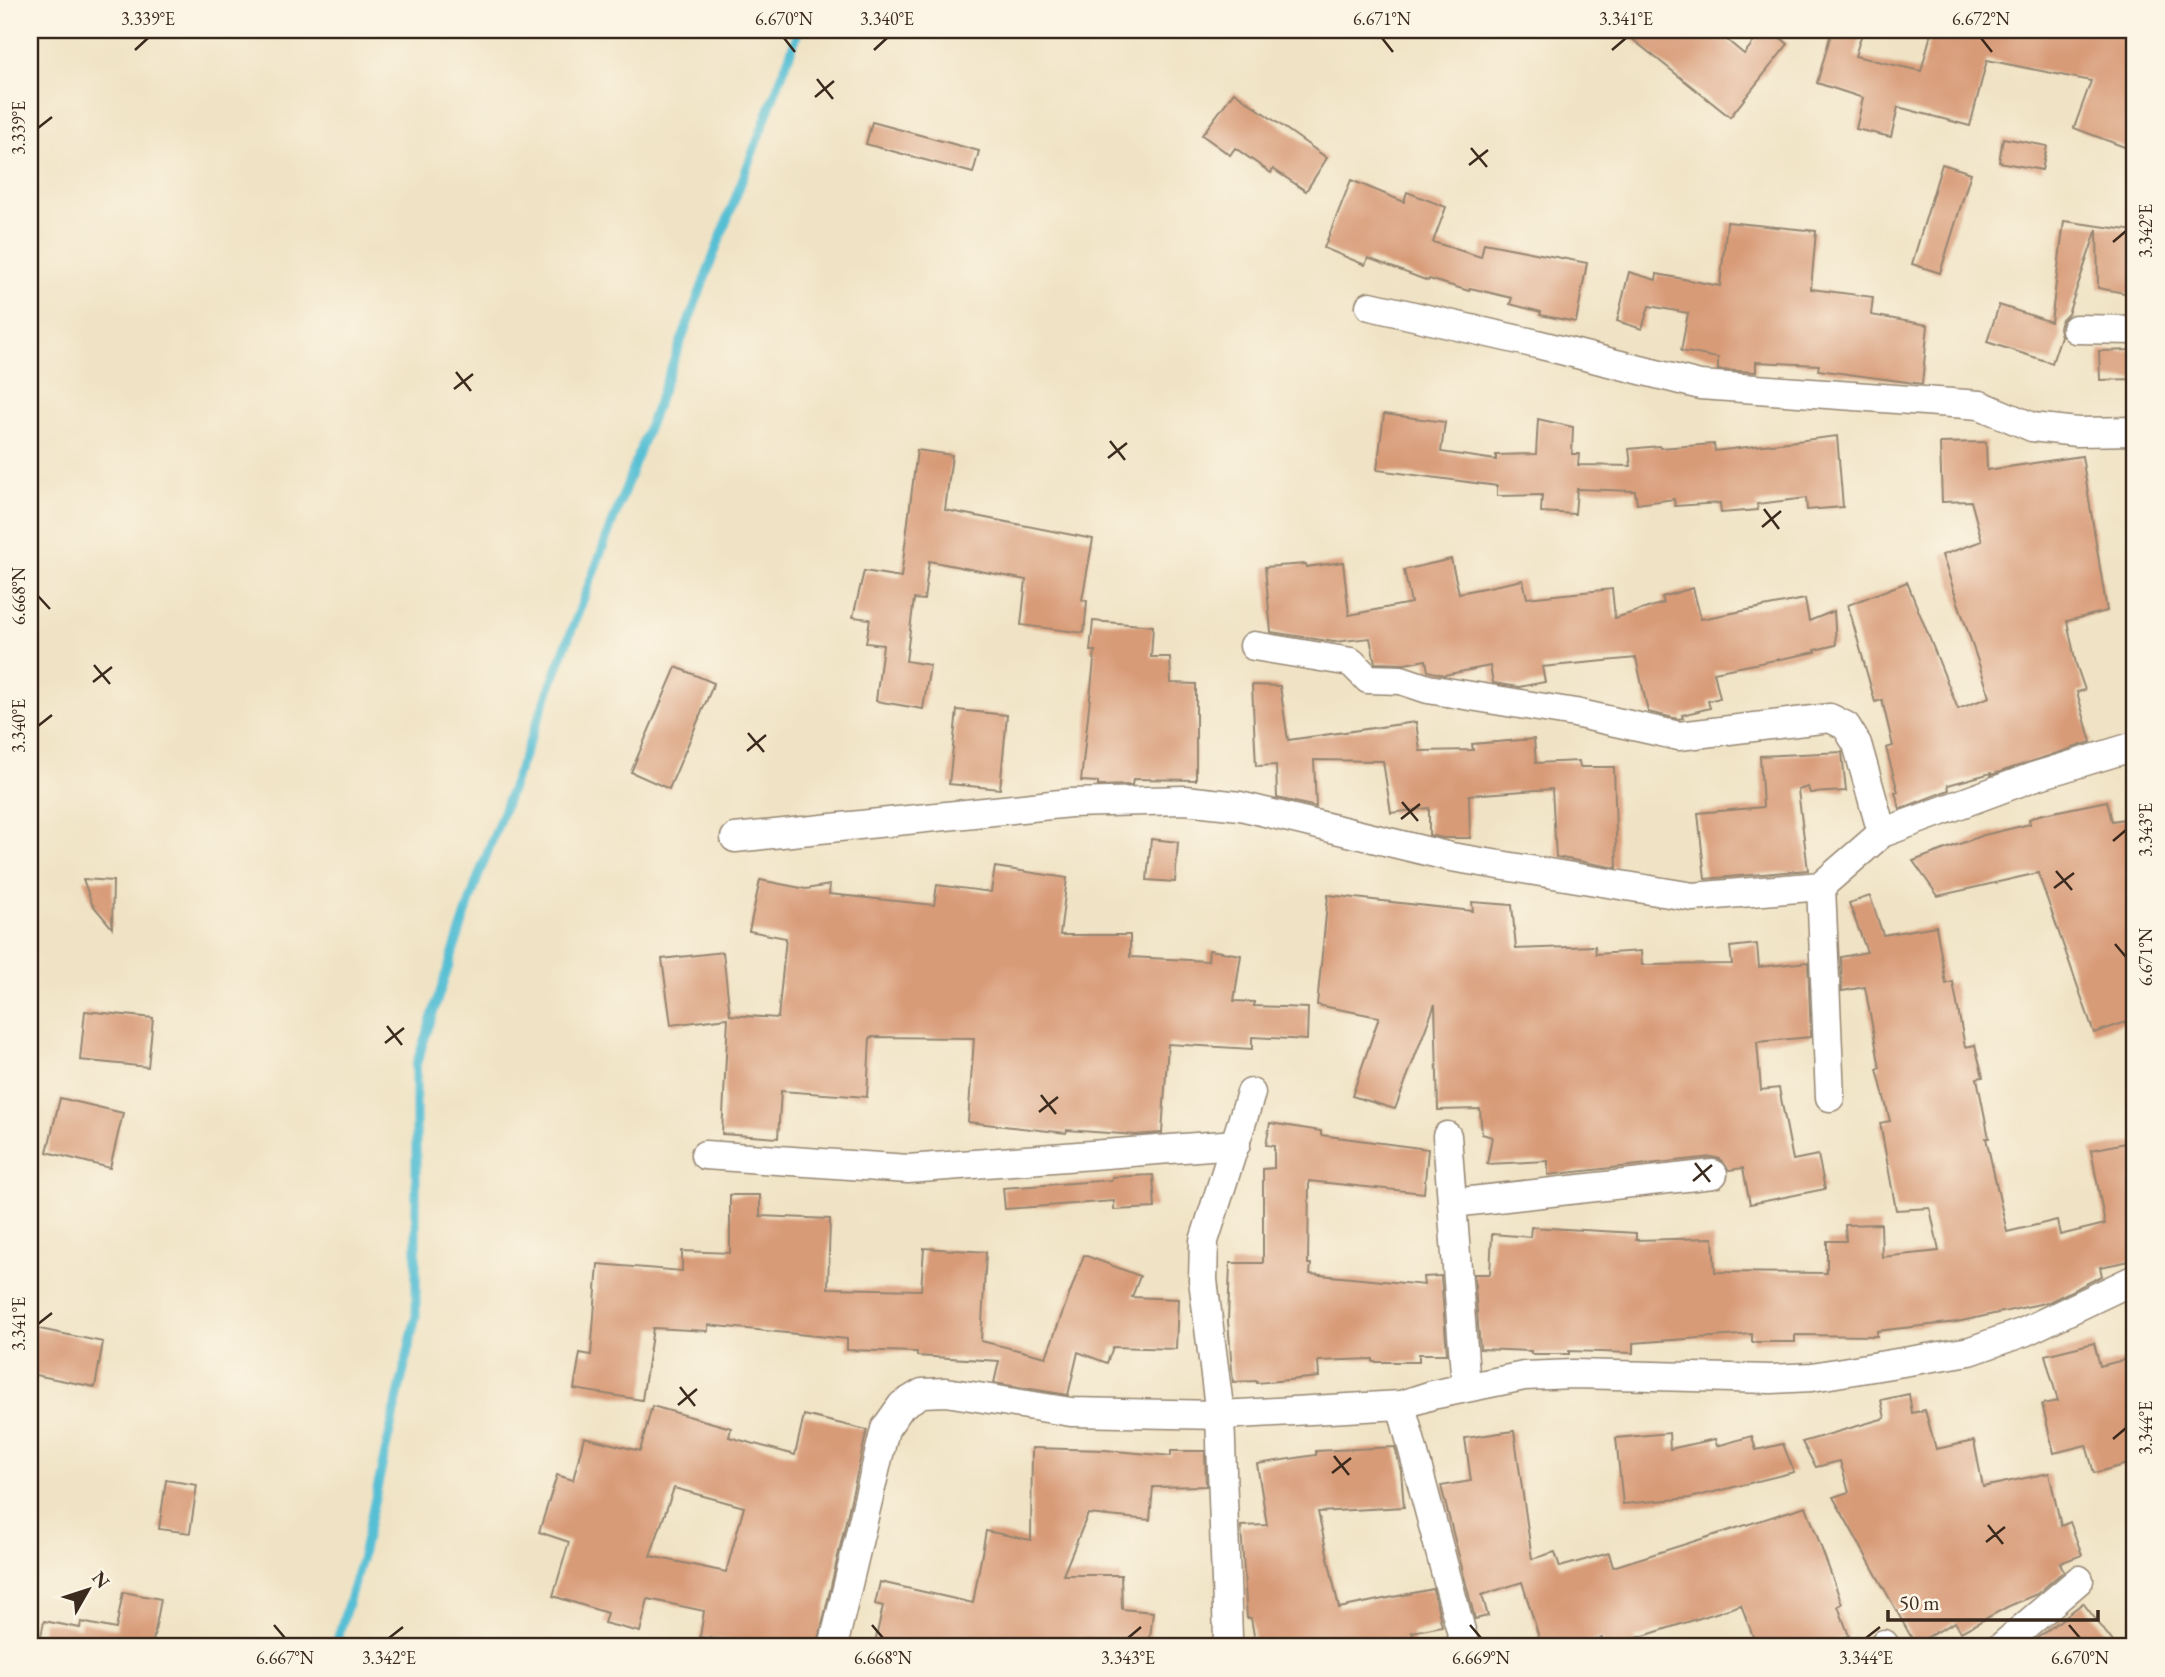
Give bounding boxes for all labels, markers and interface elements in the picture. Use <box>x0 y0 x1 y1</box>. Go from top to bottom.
text: 3.339°E <box>121 7 175 30</box>
text: 6.670°N <box>755 7 814 30</box>
text: 3.340°E <box>860 7 914 30</box>
text: 6.671°N <box>1353 7 1412 30</box>
text: 3.341°E <box>1599 7 1653 30</box>
text: 6.672°N <box>1952 7 2011 30</box>
text: 3.339°E <box>7 101 30 155</box>
text: 3.342°E <box>2134 204 2157 258</box>
text: 6.668°N <box>7 566 30 625</box>
text: 3.340°E <box>7 699 30 753</box>
text: 3.343°E <box>2134 803 2157 857</box>
text: 6.671°N <box>2134 927 2157 986</box>
text: 3.341°E <box>7 1297 30 1351</box>
text: 3.344°E <box>2134 1401 2157 1455</box>
north arrow <box>52 1554 122 1624</box>
text: N <box>86 1566 116 1594</box>
scale bar <box>1888 1579 2098 1623</box>
text: 50 m <box>1899 1589 1940 1616</box>
text: 6.667°N <box>256 1646 315 1669</box>
text: 3.342°E <box>362 1646 416 1669</box>
text: 6.668°N <box>854 1646 913 1669</box>
text: 3.343°E <box>1101 1646 1155 1669</box>
text: 6.669°N <box>1452 1646 1511 1669</box>
text: 3.344°E <box>1839 1646 1893 1669</box>
text: 6.670°N <box>2051 1646 2110 1669</box>

